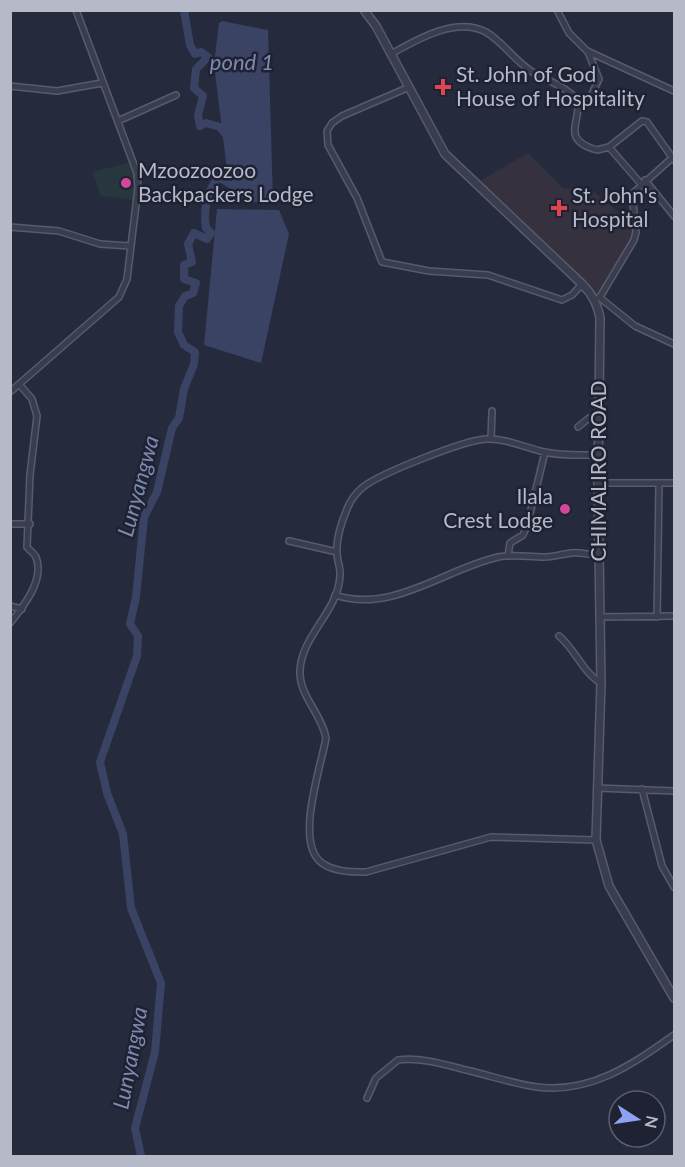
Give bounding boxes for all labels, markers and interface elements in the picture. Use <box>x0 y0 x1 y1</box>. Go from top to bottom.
water label: pond 1 <box>210 48 274 75</box>
place label: St. John of God House of Hospitality <box>456 61 645 110</box>
marker: St. John of God House of Hospitality <box>434 78 452 96</box>
place label: Mzoozoozoo Backpackers Lodge <box>138 157 314 206</box>
marker: Mzoozoozoo Backpackers Lodge <box>119 176 133 190</box>
place label: St. John's Hospital <box>572 182 657 231</box>
marker: St. John's Hospital <box>550 199 568 217</box>
street label: CHIMALIRO ROAD <box>585 380 610 562</box>
water label: Lunyangwa <box>111 432 164 539</box>
place label: Ilala Crest Lodge <box>443 483 553 532</box>
marker: Ilala Crest Lodge <box>558 502 572 516</box>
water label: Lunyangwa <box>106 1004 153 1111</box>
north arrow <box>607 1089 667 1149</box>
text: N <box>642 1114 663 1130</box>

